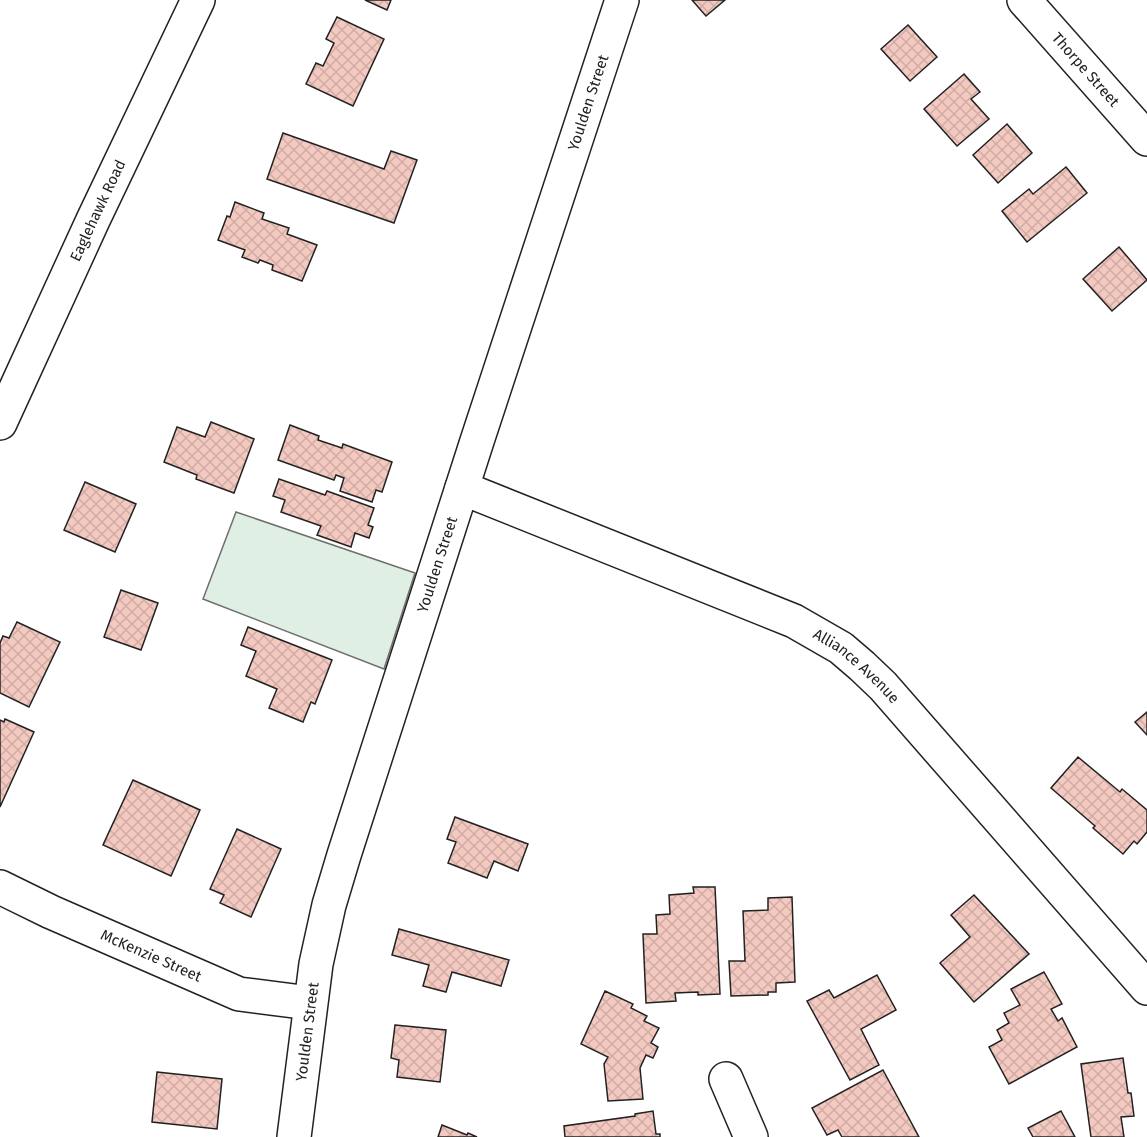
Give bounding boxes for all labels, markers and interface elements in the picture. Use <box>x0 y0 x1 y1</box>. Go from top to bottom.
street label: Thorpe Street <box>1048 29 1124 111</box>
street label: Youlden Street <box>564 52 613 153</box>
street label: Eaglehawk Road <box>66 157 129 264</box>
street label: Youlden Street <box>413 514 461 615</box>
street label: Alliance Avenue <box>810 625 903 707</box>
street label: McKenzie Street <box>98 926 205 986</box>
street label: Youlden Street <box>292 981 323 1083</box>

